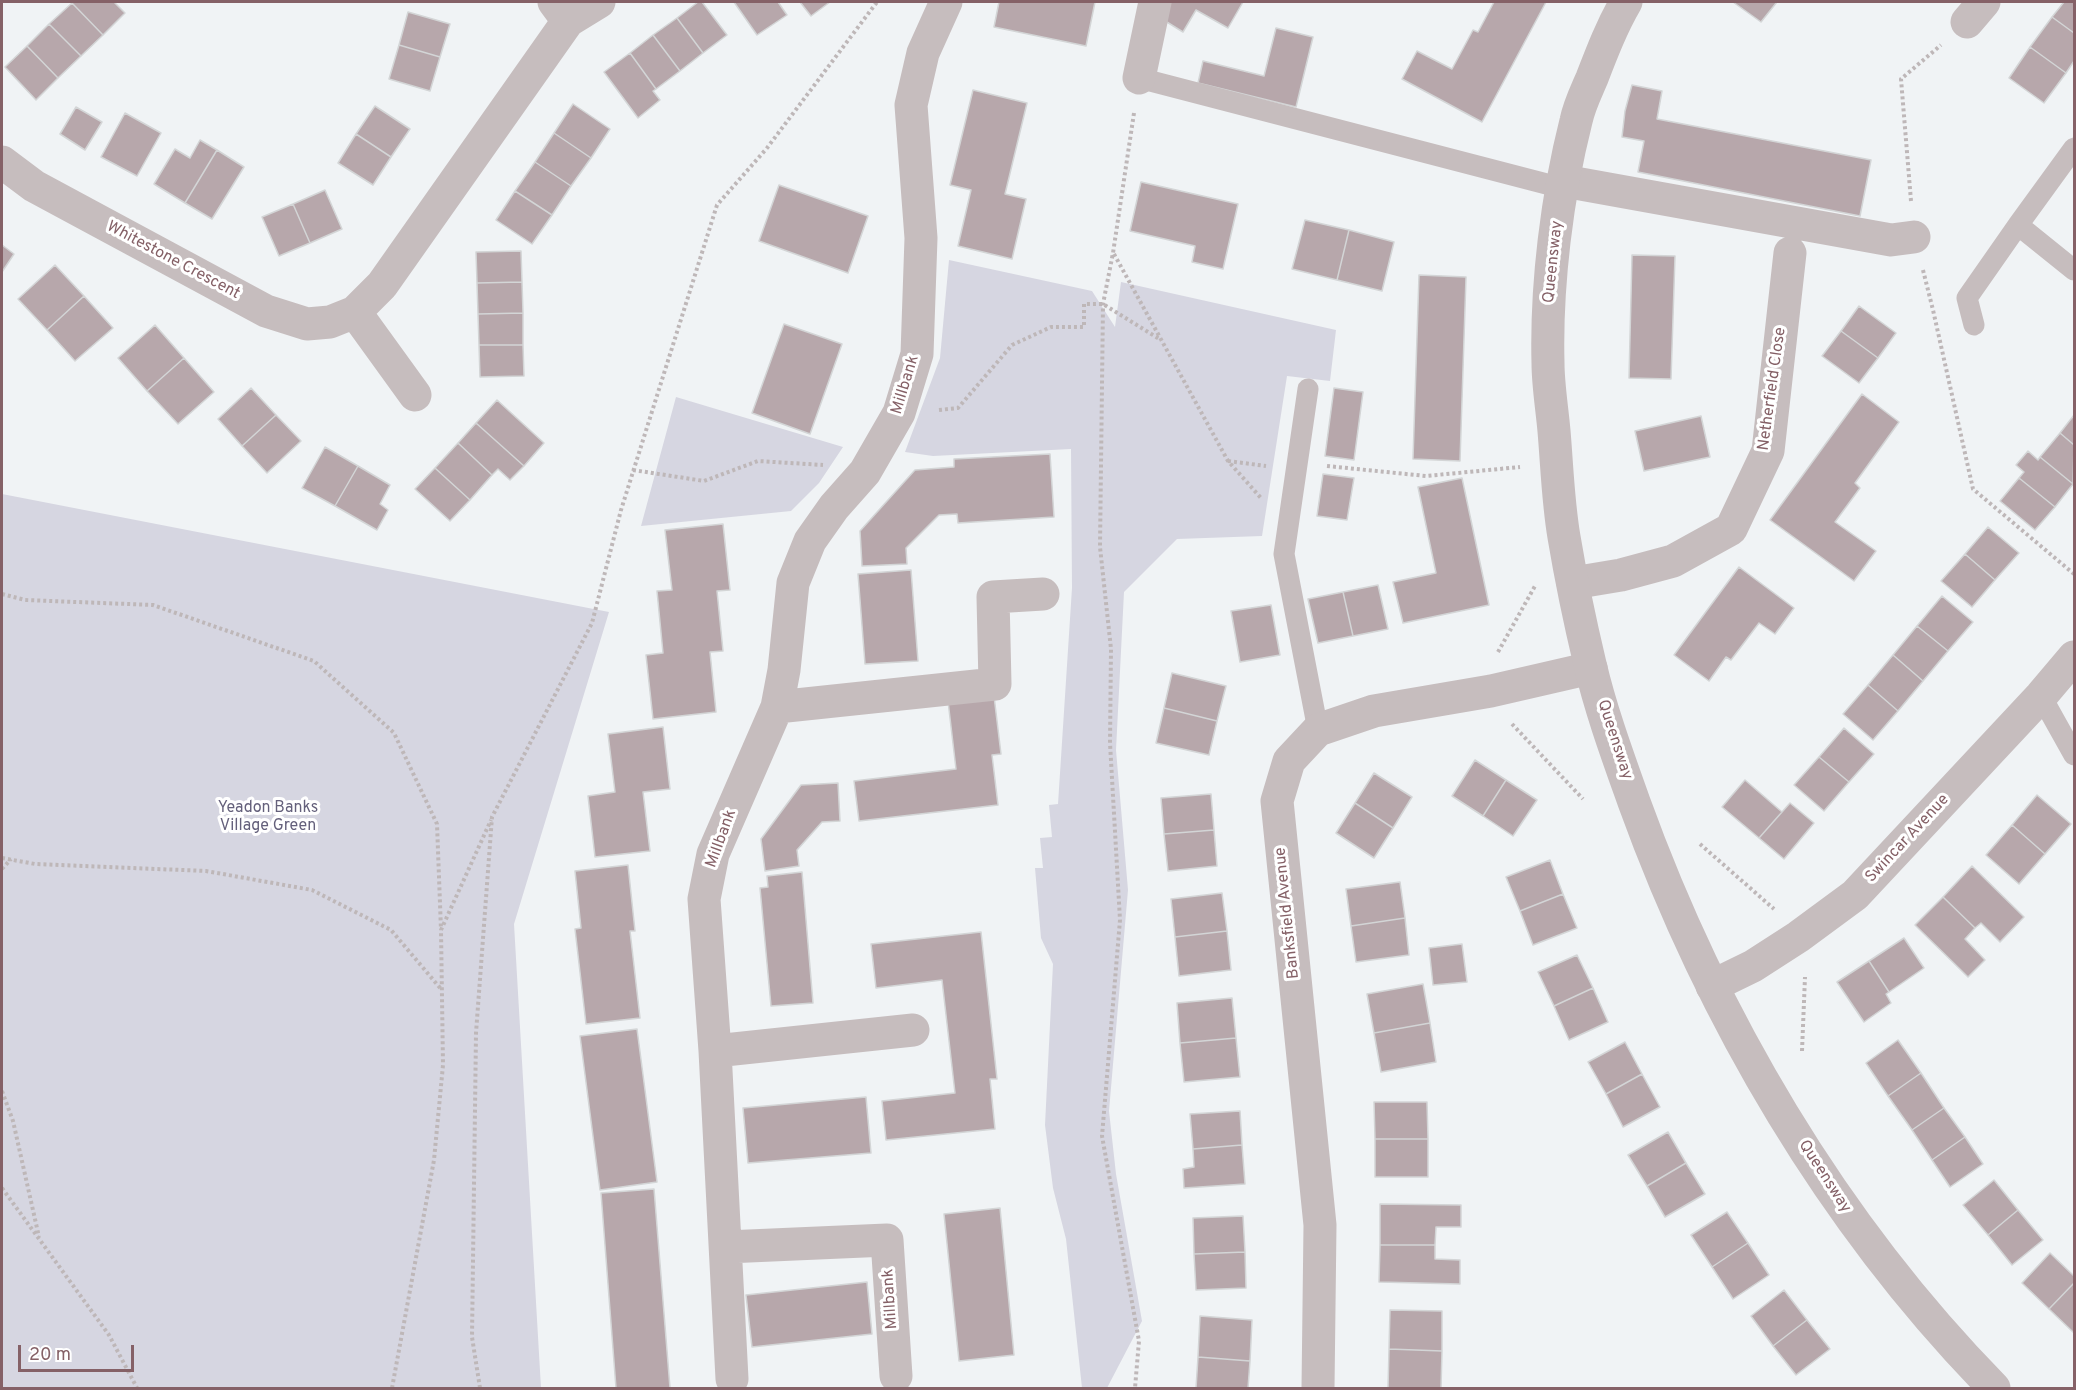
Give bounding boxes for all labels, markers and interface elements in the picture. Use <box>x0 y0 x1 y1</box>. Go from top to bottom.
street label: Whitestone Crescent <box>103 218 243 304</box>
street label: Queensway <box>1540 220 1568 304</box>
street label: Netherfield Close <box>1755 326 1791 452</box>
street label: Millbank <box>888 353 924 417</box>
street label: Queensway <box>1592 698 1636 782</box>
street label: Swincar Avenue <box>1862 791 1954 887</box>
park label: Yeadon Banks Village Green <box>218 799 318 837</box>
street label: Millbank <box>703 807 741 871</box>
street label: Banksfield Avenue <box>1272 846 1304 980</box>
street label: Queensway <box>1793 1137 1855 1217</box>
street label: Millbank <box>879 1268 903 1330</box>
scale bar <box>21 1333 136 1371</box>
text: 20 m <box>29 1344 71 1367</box>

